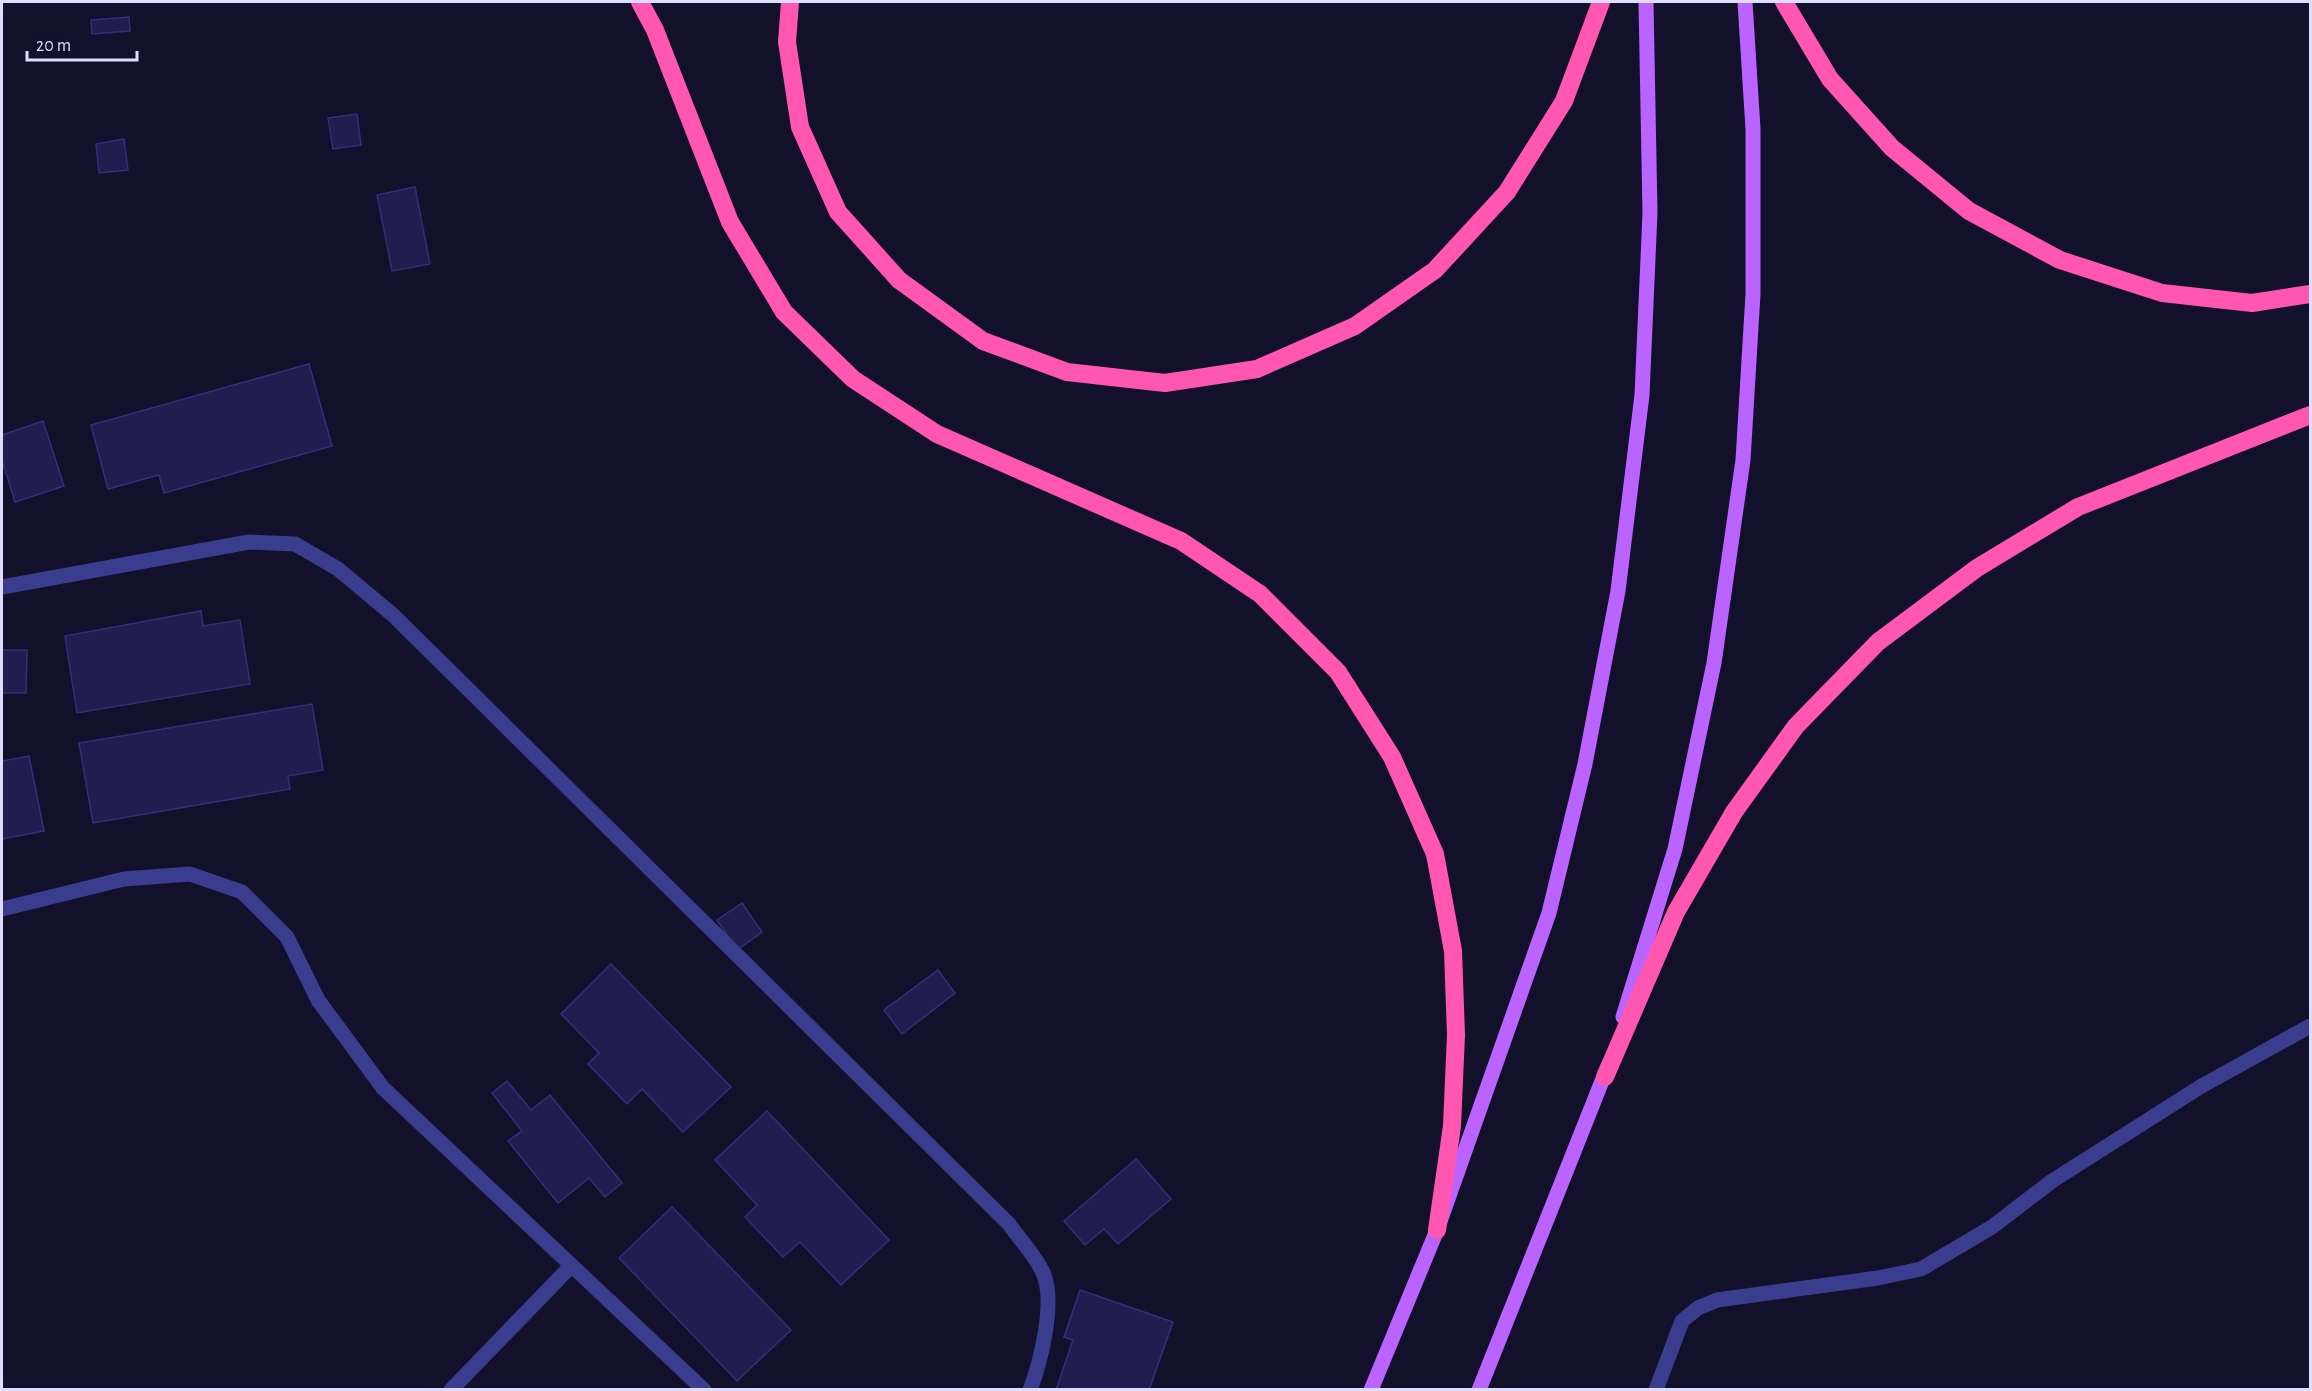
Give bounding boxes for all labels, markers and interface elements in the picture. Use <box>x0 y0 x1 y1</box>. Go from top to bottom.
scale bar <box>27 24 136 62</box>
text: 20 m <box>36 37 71 55</box>

